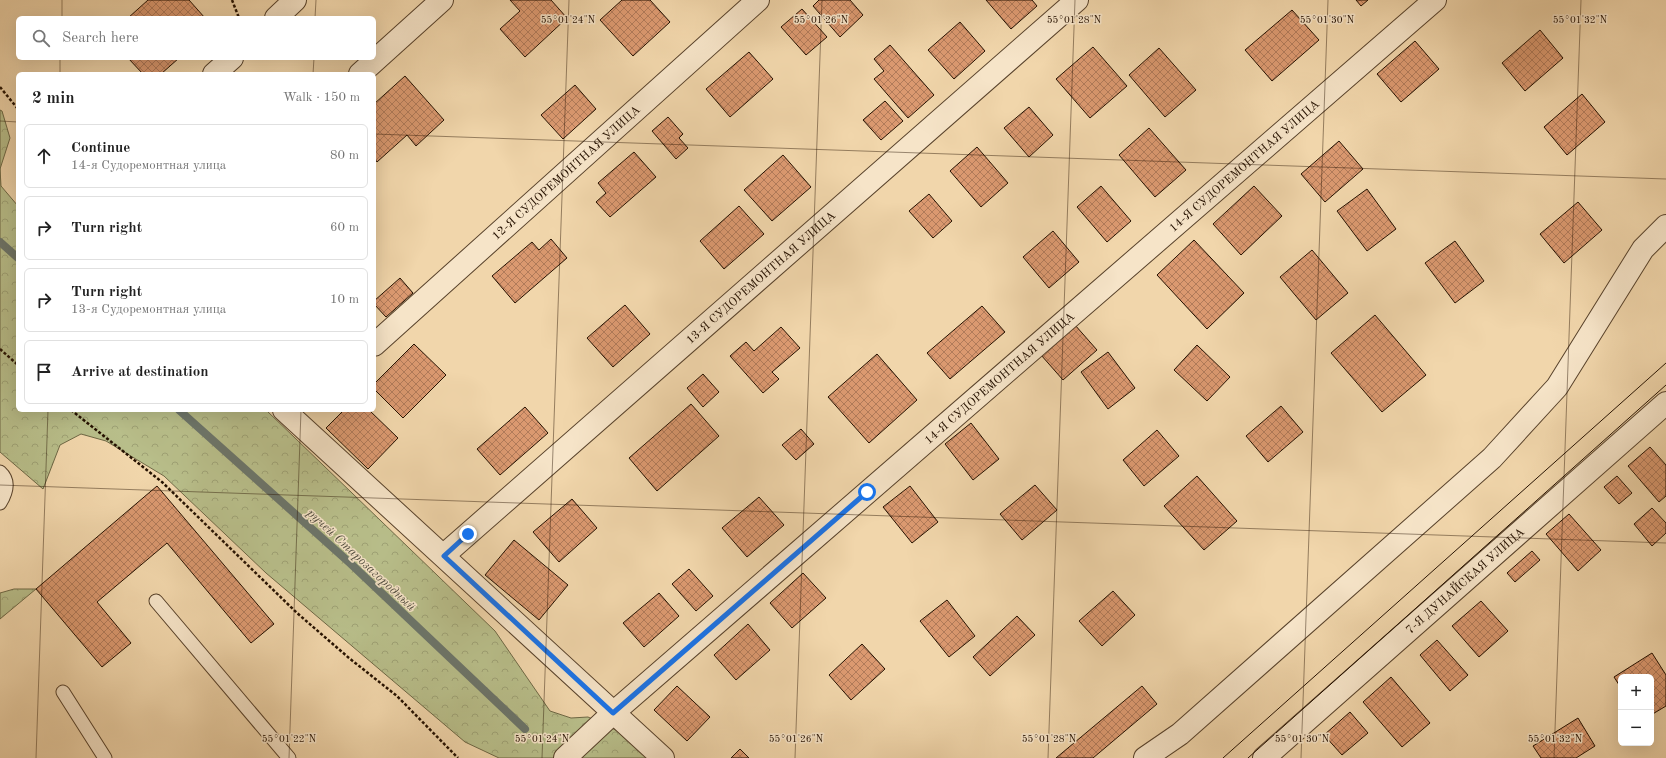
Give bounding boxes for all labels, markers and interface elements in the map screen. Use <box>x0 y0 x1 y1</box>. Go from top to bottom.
text: 55°01'24"N <box>541 15 596 25</box>
text: 55°01'26"N <box>794 15 849 25</box>
text: 55°01'28"N <box>1047 15 1102 25</box>
text: 55°01'30"N <box>1300 15 1355 25</box>
text: 55°01'32"N <box>1553 15 1608 25</box>
search box <box>16 16 376 60</box>
icon: search <box>30 27 52 49</box>
text: Search here <box>62 31 139 46</box>
text: 2 min <box>32 90 75 107</box>
text: Walk · 150 m <box>283 91 360 104</box>
street label: 14-Я СУДОРЕМОНТНАЯ УЛИЦА <box>1167 98 1322 235</box>
street label: 12-Я СУДОРЕМОНТНАЯ УЛИЦА <box>490 104 643 243</box>
text: Continue <box>71 141 130 156</box>
icon: ahead <box>33 145 55 167</box>
text: 80 m <box>330 149 359 162</box>
text: 14-я Судоремонтная улица <box>71 159 226 172</box>
street label: 13-Я СУДОРЕМОНТНАЯ УЛИЦА <box>684 210 838 347</box>
icon: right <box>33 217 55 239</box>
text: Turn right <box>71 221 142 236</box>
text: 60 m <box>330 221 359 234</box>
text: Turn right <box>71 285 142 300</box>
icon: right <box>33 289 55 311</box>
text: 10 m <box>330 293 359 306</box>
text: 13-я Судоремонтная улица <box>71 303 226 316</box>
street label: 14-Я СУДОРЕМОНТНАЯ УЛИЦА <box>923 311 1077 447</box>
icon: arrive <box>33 361 55 383</box>
text: Arrive at destination <box>71 365 209 380</box>
route start <box>858 483 876 501</box>
water label: ручей Старозагородный <box>303 506 418 614</box>
route end <box>459 525 477 543</box>
street label: 7-Я ДУНАЙСКАЯ УЛИЦА <box>1404 526 1527 637</box>
map controls <box>1618 674 1654 746</box>
button: + <box>1618 674 1654 710</box>
button: − <box>1618 710 1654 746</box>
text: 55°01'22"N <box>262 734 317 744</box>
text: 55°01'24"N <box>515 734 570 744</box>
text: 55°01'26"N <box>769 734 824 744</box>
text: 55°01'28"N <box>1022 734 1077 744</box>
text: 55°01'30"N <box>1275 734 1330 744</box>
text: 55°01'32"N <box>1528 734 1583 744</box>

